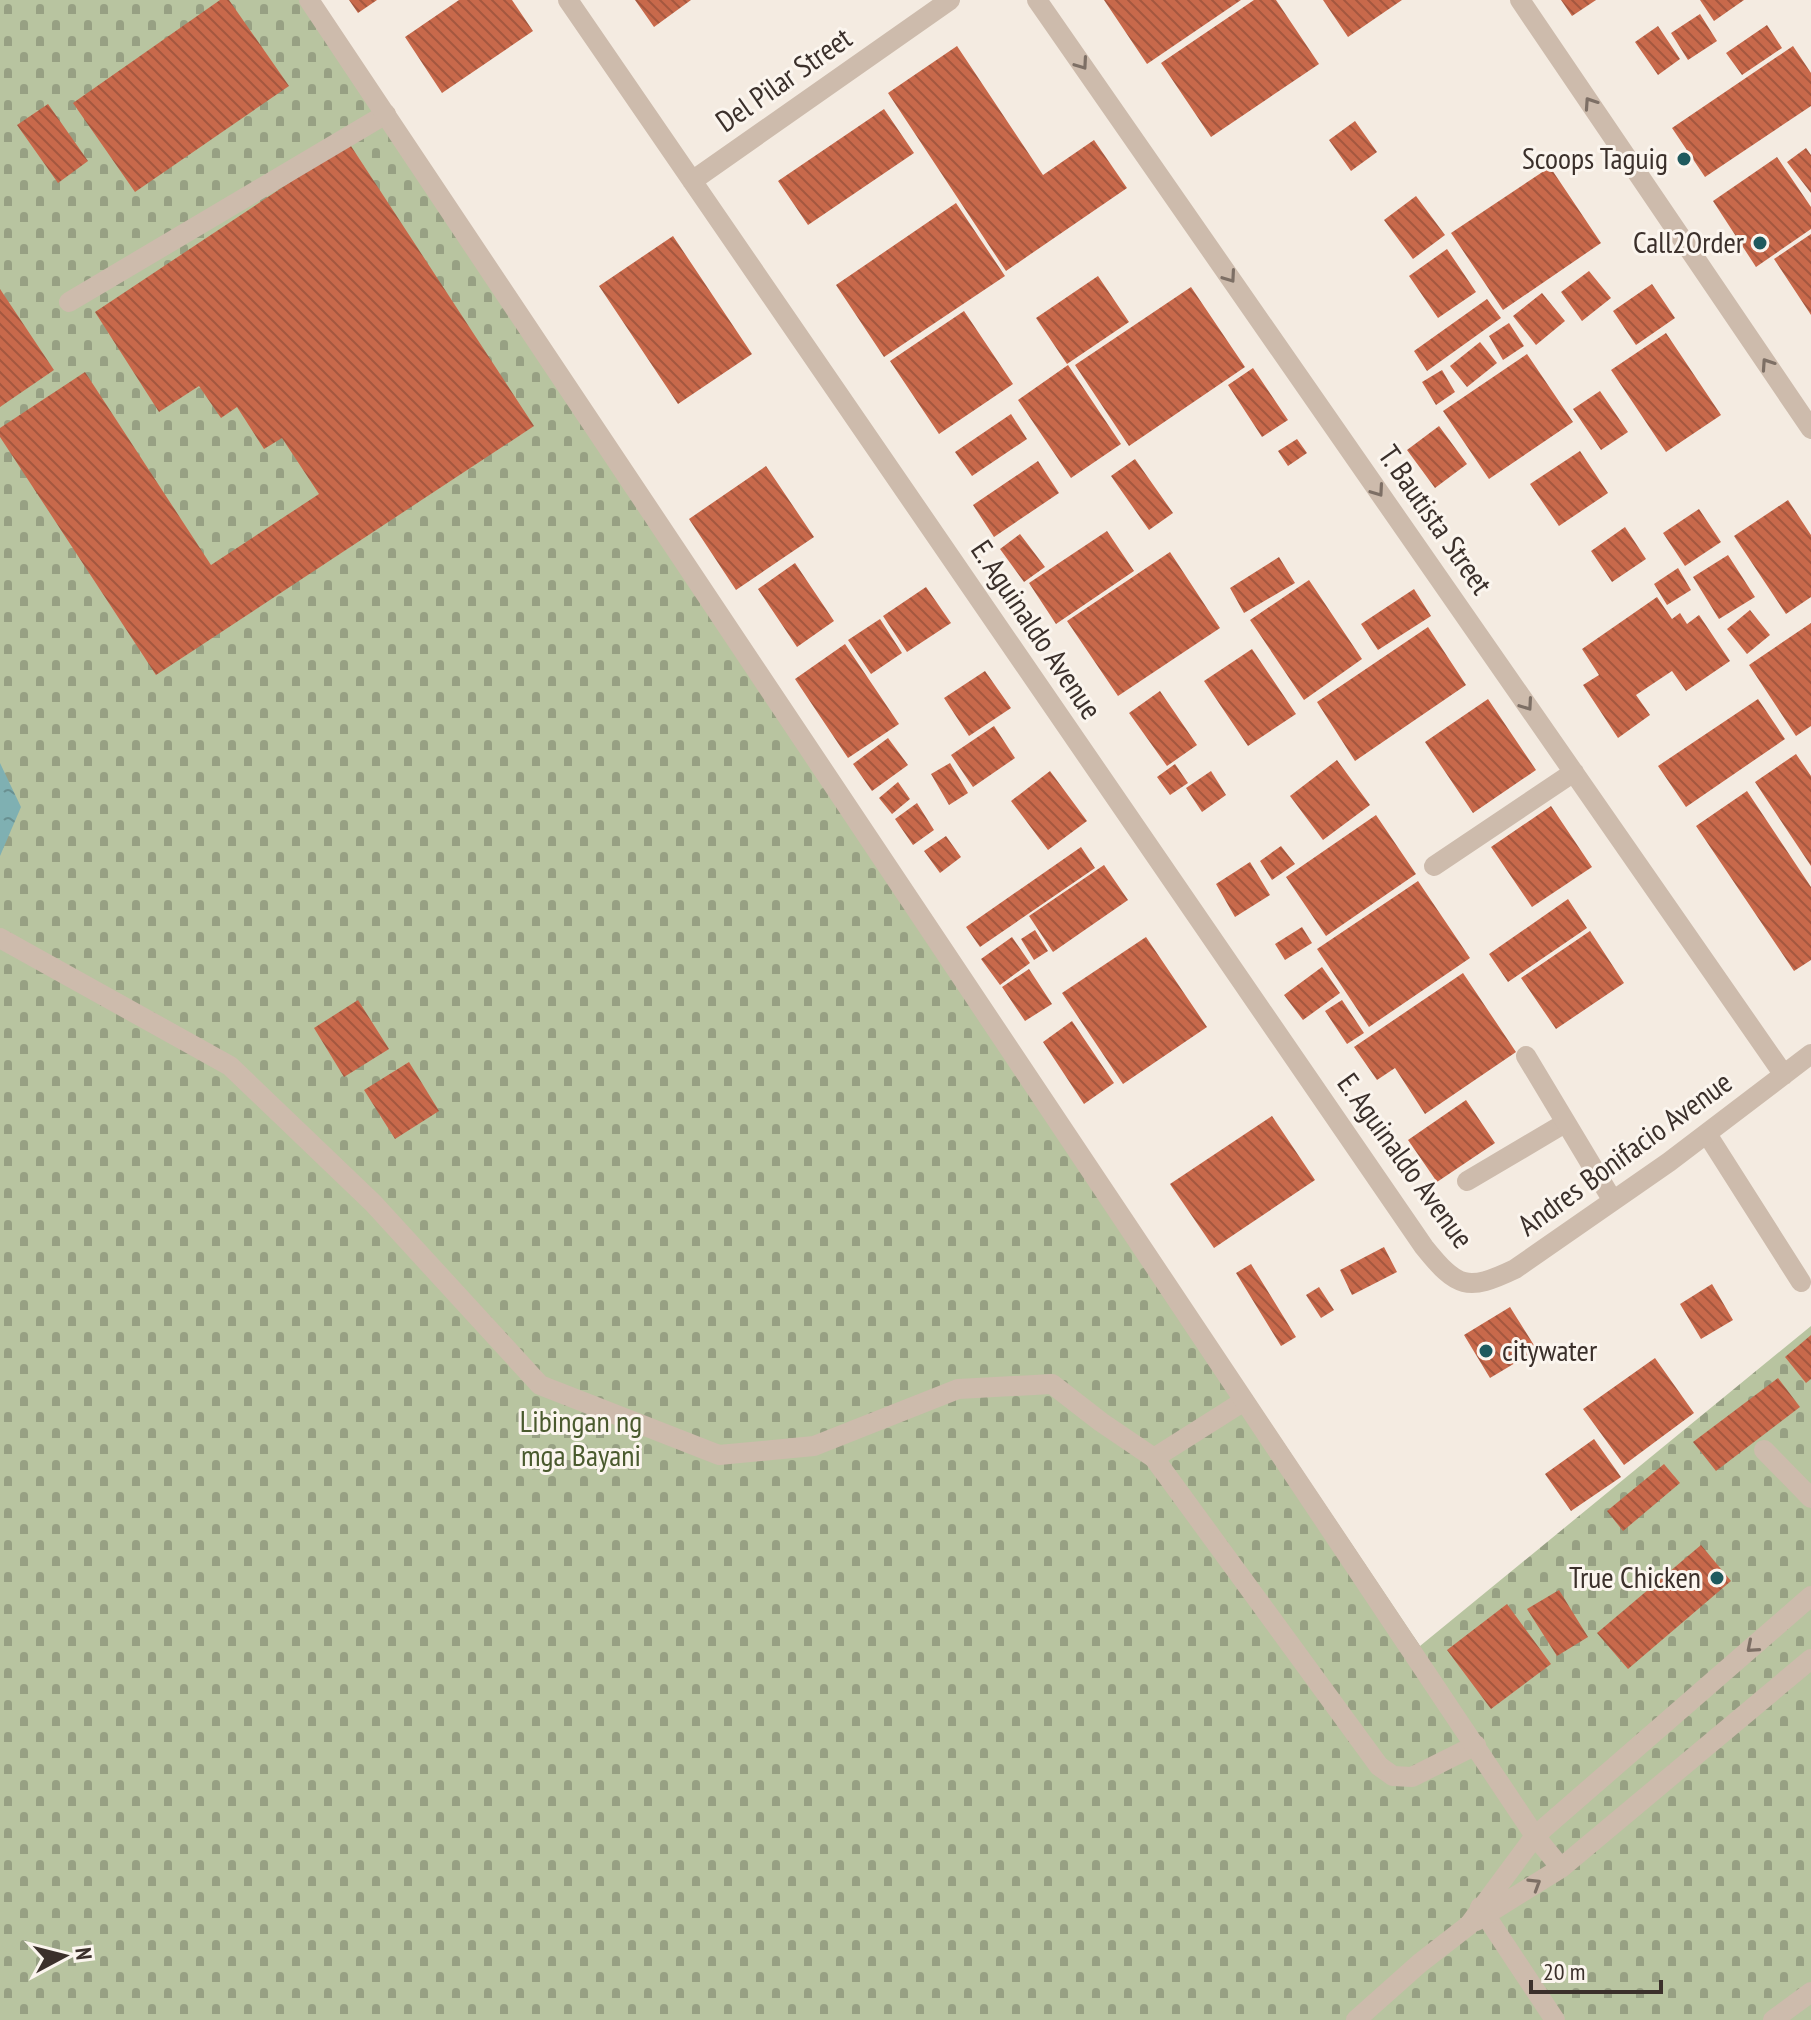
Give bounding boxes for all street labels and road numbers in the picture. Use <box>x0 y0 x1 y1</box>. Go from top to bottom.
street label: Del Pilar Street <box>708 17 859 140</box>
street label: T. Bautista Street <box>1371 437 1502 602</box>
street label: E. Aguinaldo Avenue <box>963 532 1111 726</box>
street label: Andres Bonifacio Avenue <box>1509 1062 1739 1244</box>
street label: E. Aguinaldo Avenue <box>1329 1065 1483 1256</box>

